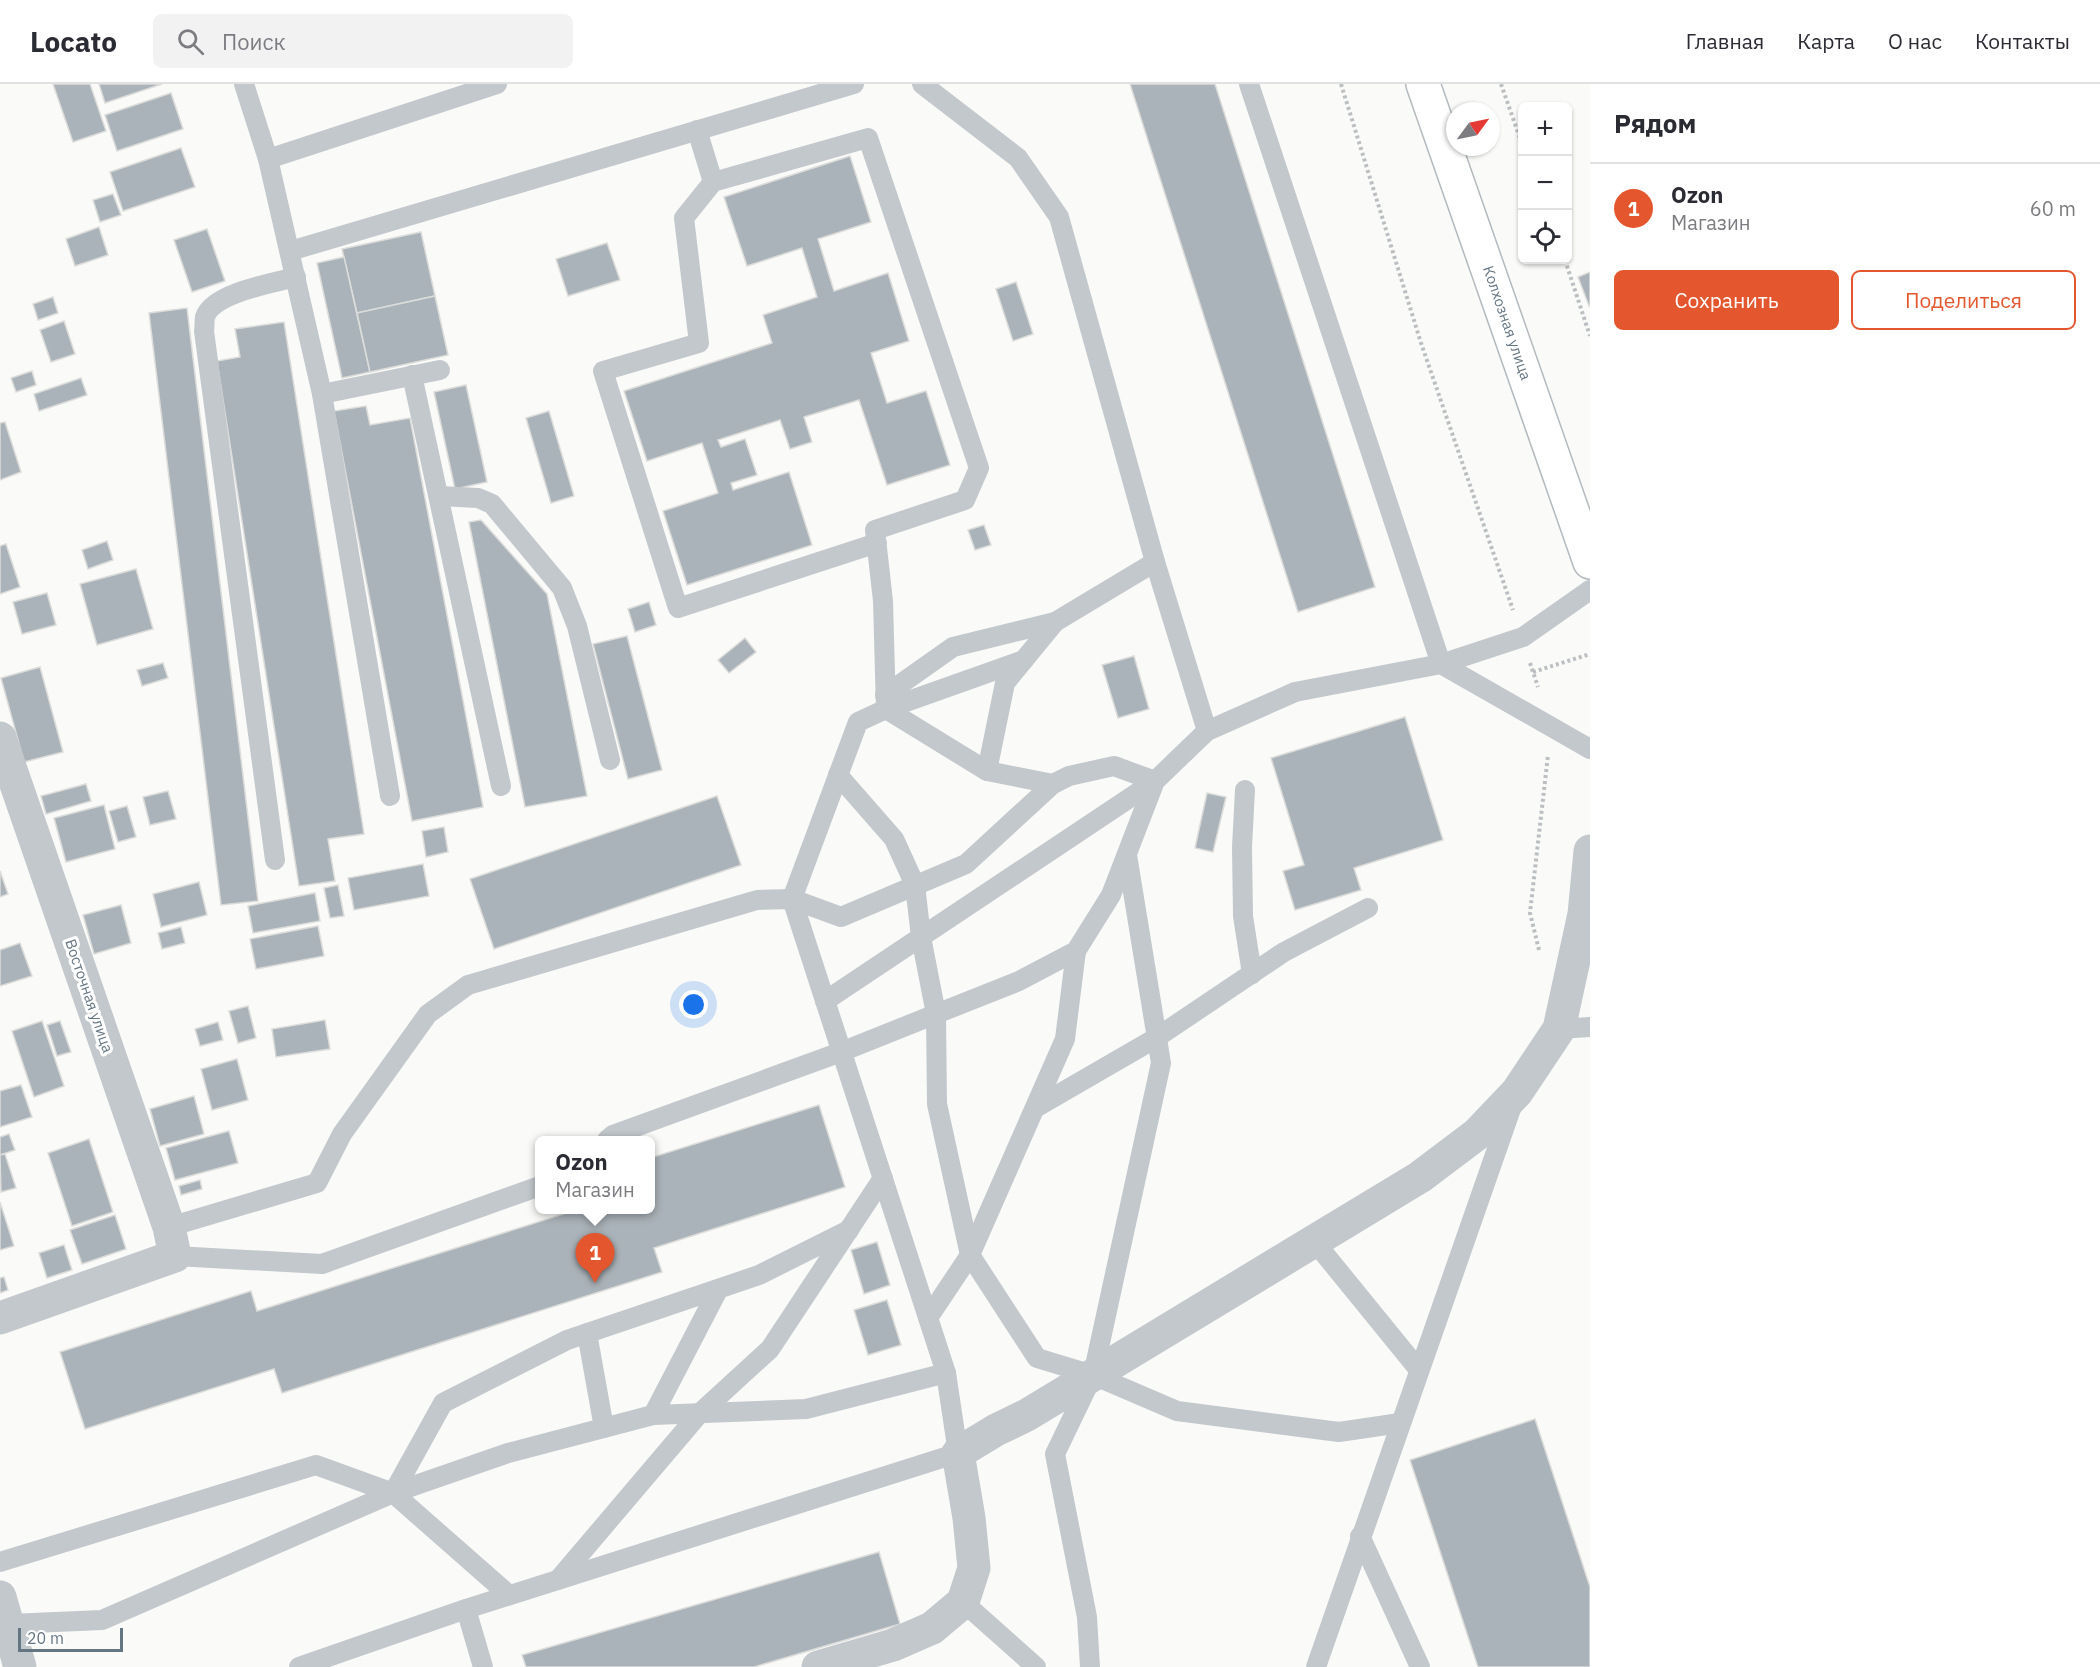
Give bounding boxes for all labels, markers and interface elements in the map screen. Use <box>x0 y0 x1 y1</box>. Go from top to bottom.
search box <box>153 14 573 68</box>
text: Locato <box>30 23 117 60</box>
icon: search <box>174 25 207 58</box>
text: Поиск <box>222 27 286 56</box>
text: Главная <box>1686 27 1764 55</box>
text: Карта <box>1797 27 1855 55</box>
text: О нас <box>1888 27 1942 55</box>
text: Контакты <box>1975 27 2070 55</box>
north arrow <box>1446 102 1500 156</box>
map controls <box>1518 102 1572 264</box>
button: + <box>1518 102 1572 156</box>
text: Рядом <box>1614 106 1696 140</box>
button: − <box>1518 156 1572 210</box>
text: Ozon <box>1671 180 1723 209</box>
text: 1 <box>1628 195 1640 222</box>
text: 60 m <box>2030 195 2076 222</box>
text: Магазин <box>1671 209 1751 236</box>
button: locate <box>1518 210 1572 264</box>
street label: Колхозная улица <box>1479 263 1536 382</box>
button: Сохранить <box>1614 270 1839 330</box>
button: Поделиться <box>1851 270 2076 330</box>
street label: Восточная улица <box>61 936 118 1055</box>
your location <box>679 990 708 1019</box>
popup <box>535 1136 655 1214</box>
text: Ozon <box>555 1147 608 1176</box>
text: Магазин <box>555 1176 635 1203</box>
pin: 1 <box>576 1234 614 1283</box>
scale bar <box>18 1625 123 1652</box>
text: 20 m <box>27 1628 64 1648</box>

